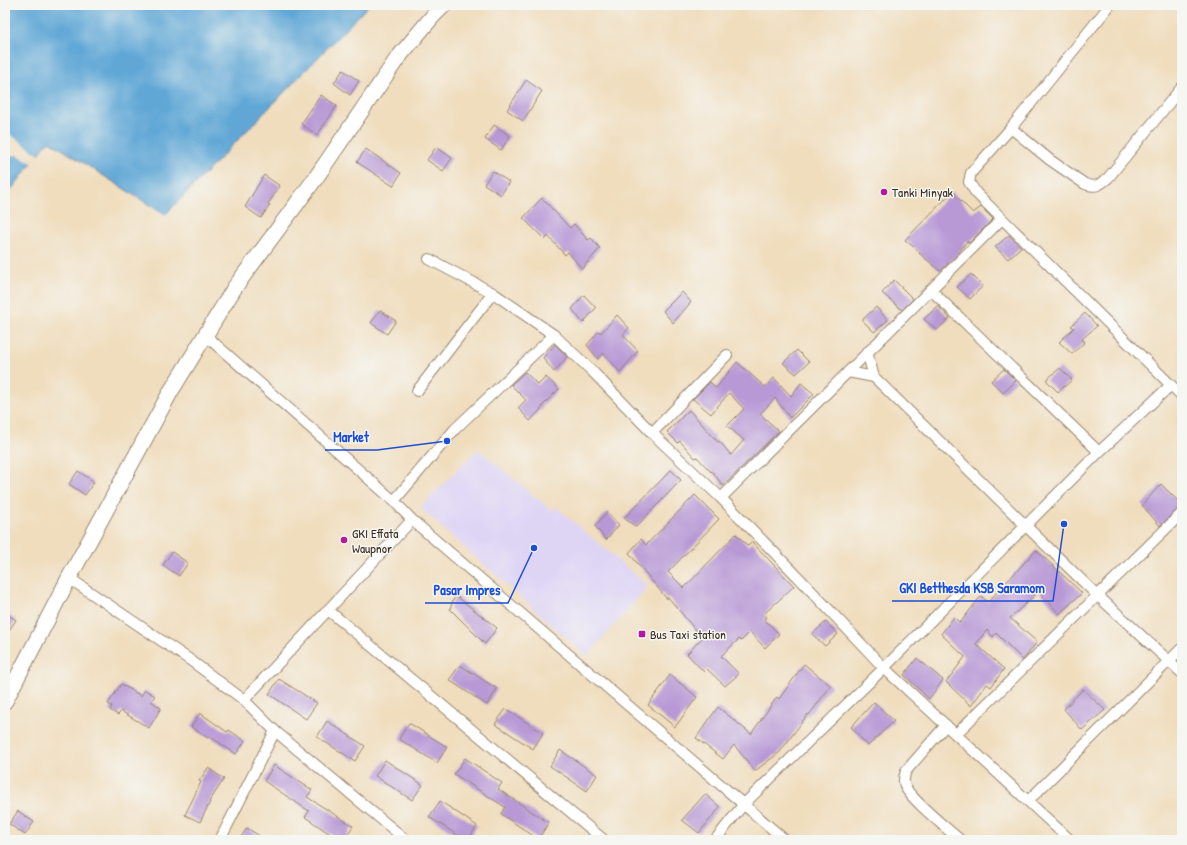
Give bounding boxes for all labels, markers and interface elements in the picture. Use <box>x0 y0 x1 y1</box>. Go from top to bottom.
place label: Tanki Minyak <box>892 183 953 201</box>
marker: Tanki Minyak <box>879 187 889 197</box>
callout: Market <box>325 424 377 450</box>
text: Market <box>333 427 370 446</box>
place label: GKI Effata Waupnor <box>352 524 398 557</box>
marker: GKI Effata Waupnor <box>339 535 349 545</box>
callout: GKI Betthesda KSB Saramom <box>892 575 1053 601</box>
callout: Pasar Impres <box>425 577 508 603</box>
text: GKI Betthesda KSB Saramom <box>899 578 1045 597</box>
text: Pasar Impres <box>434 580 501 601</box>
place label: Bus Taxi station <box>650 625 726 643</box>
marker: Bus Taxi station <box>637 629 647 639</box>

